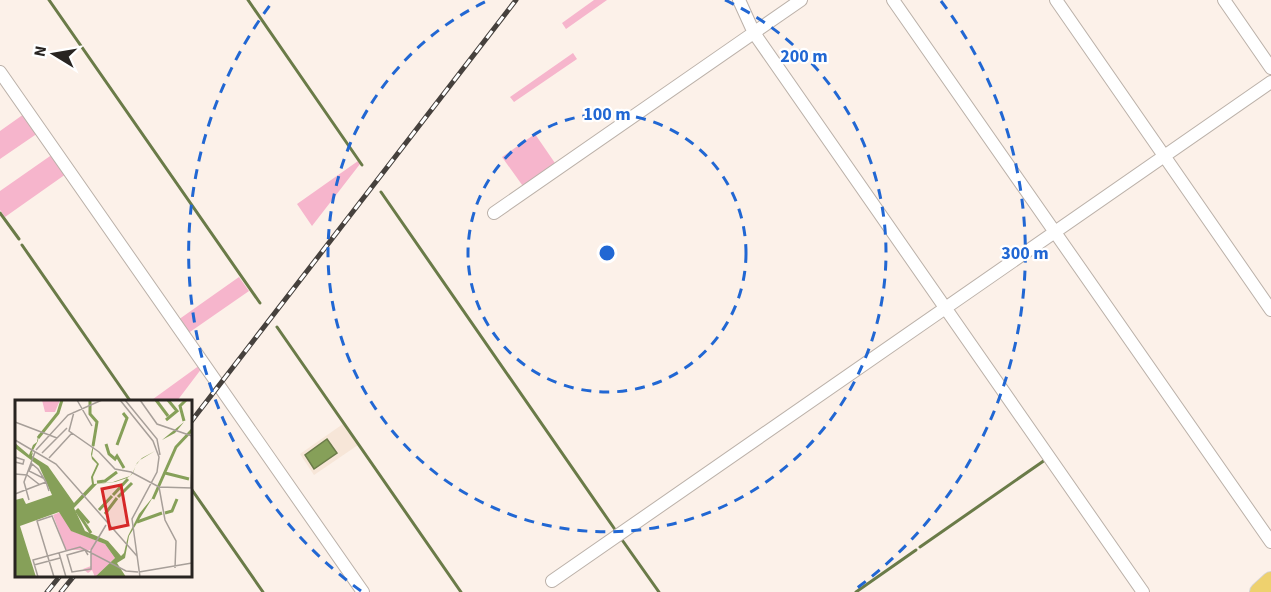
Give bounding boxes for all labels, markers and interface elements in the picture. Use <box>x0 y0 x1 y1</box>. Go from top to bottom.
north arrow <box>24 24 84 84</box>
text: N <box>28 44 52 59</box>
text: 200 m <box>780 44 828 69</box>
text: 100 m <box>583 102 631 127</box>
text: 300 m <box>1001 241 1049 266</box>
centre of rings <box>597 243 617 263</box>
inset map <box>15 400 192 577</box>

